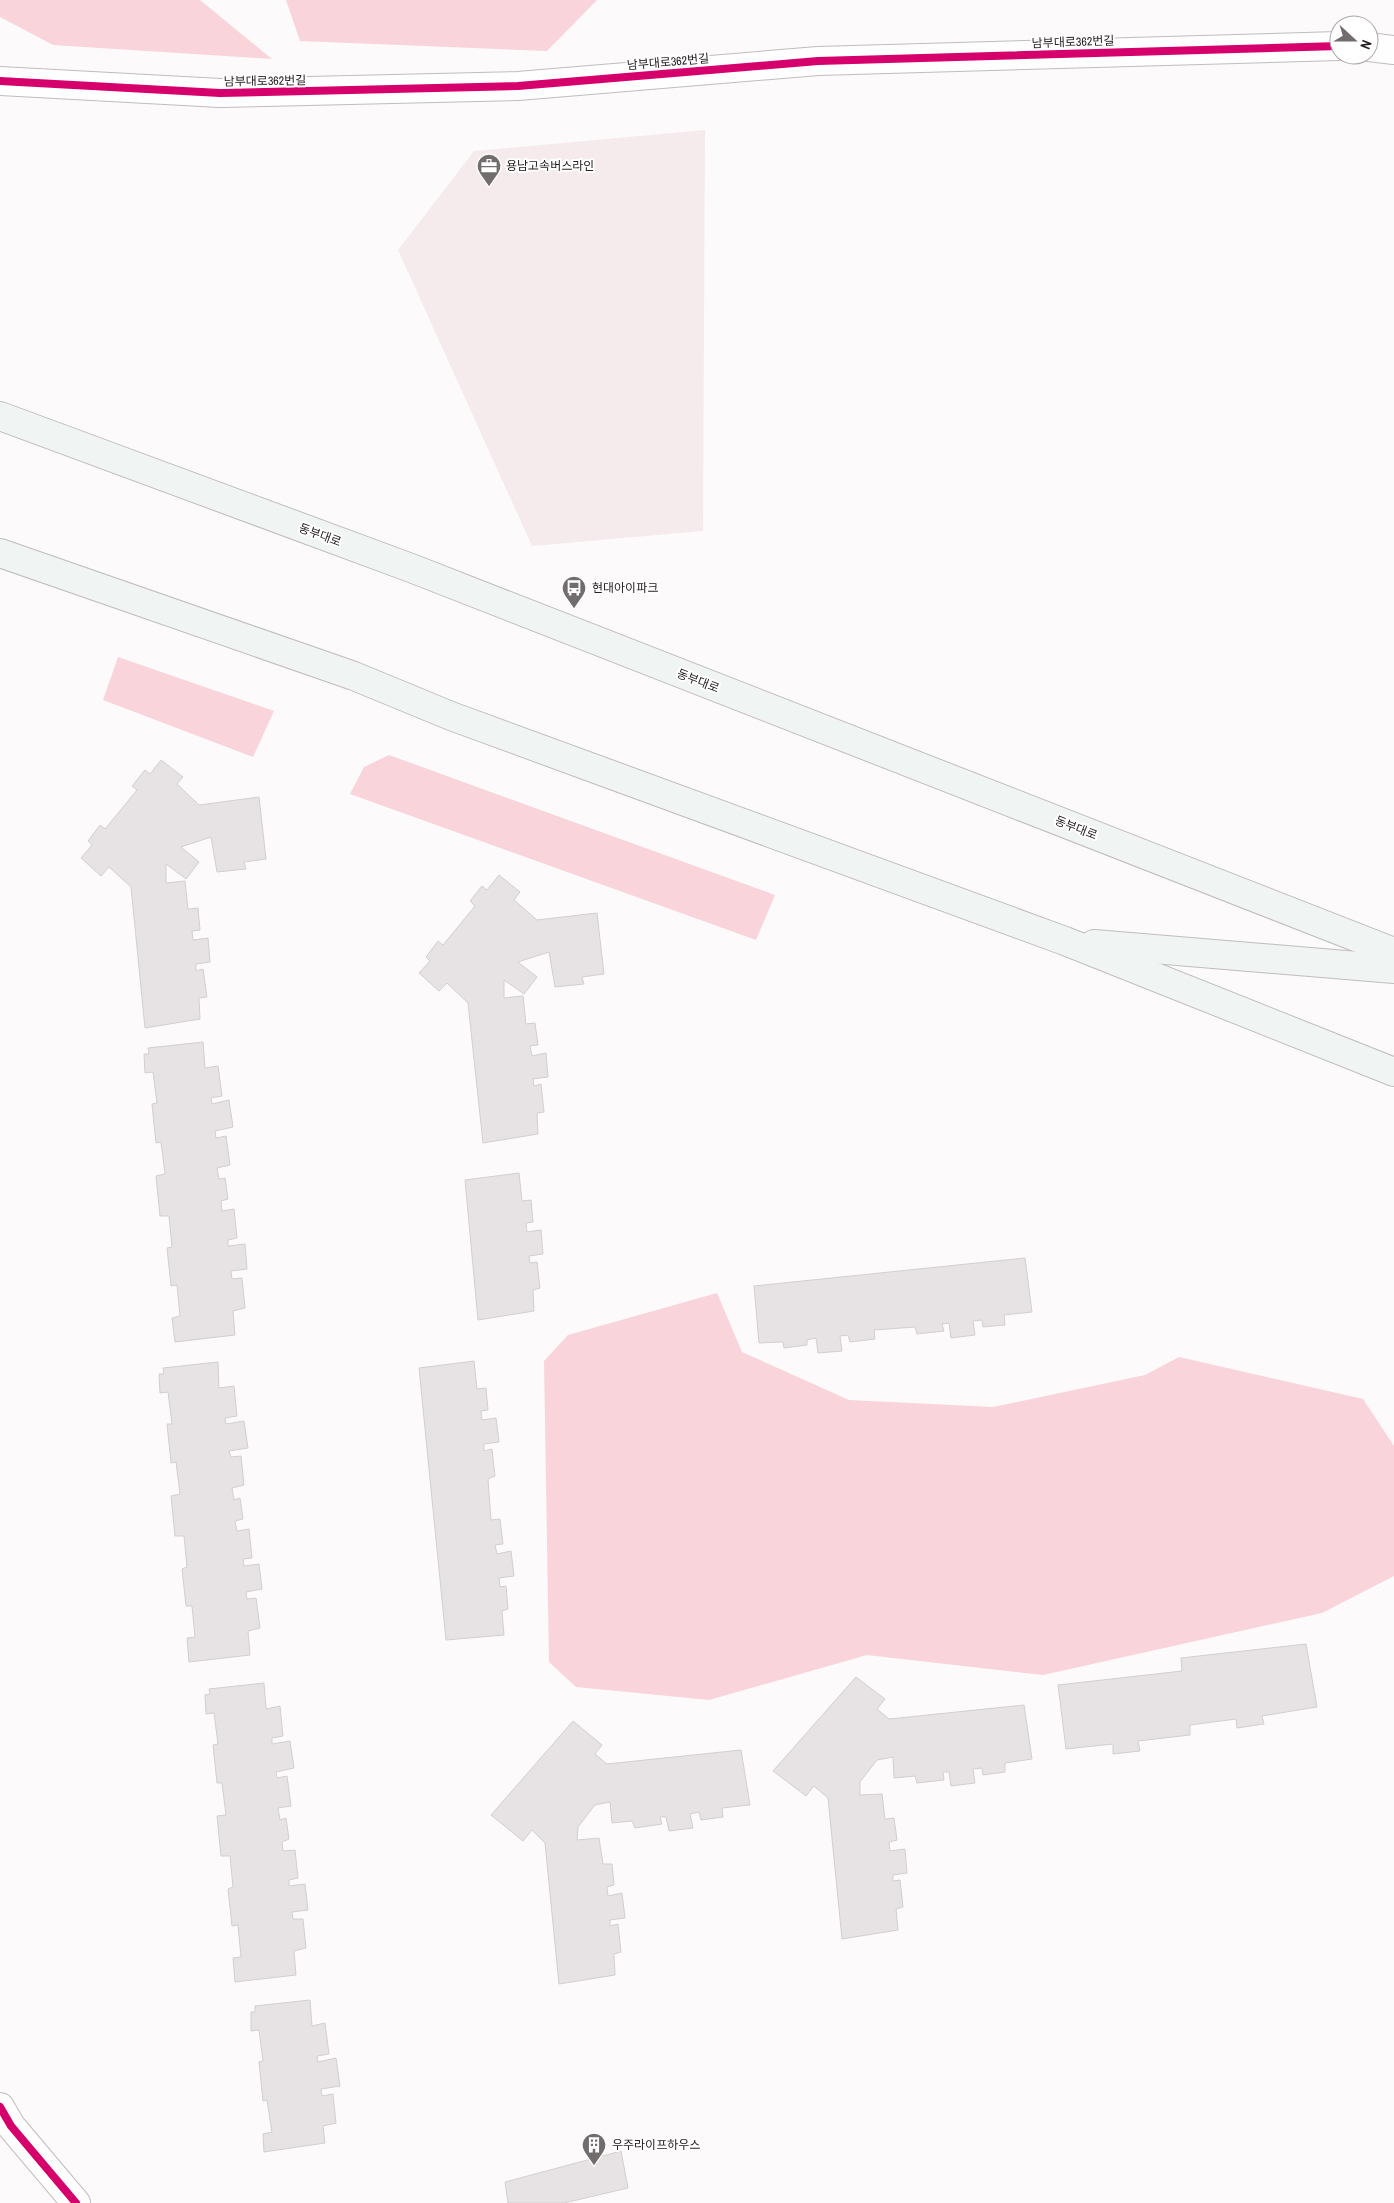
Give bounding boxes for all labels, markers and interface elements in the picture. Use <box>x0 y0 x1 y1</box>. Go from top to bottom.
north arrow <box>1329 15 1379 65</box>
street label: 남부대로362번길 <box>1031 33 1115 51</box>
text: N <box>1356 38 1376 52</box>
street label: 남부대로362번길 <box>626 50 710 74</box>
street label: 남부대로362번길 <box>224 72 306 90</box>
office icon: 용남고속버스라인 <box>476 153 502 187</box>
place label: 용남고속버스라인 <box>506 158 594 174</box>
street label: 동부대로 <box>297 520 343 550</box>
bus stop icon: 현대아이파크 <box>561 575 587 609</box>
place label: 현대아이파크 <box>592 580 658 596</box>
street label: 동부대로 <box>675 666 721 696</box>
street label: 동부대로 <box>1053 813 1099 843</box>
building icon: 우주라이프하우스 <box>581 2132 607 2166</box>
place label: 우주라이프하우스 <box>612 2137 700 2153</box>

